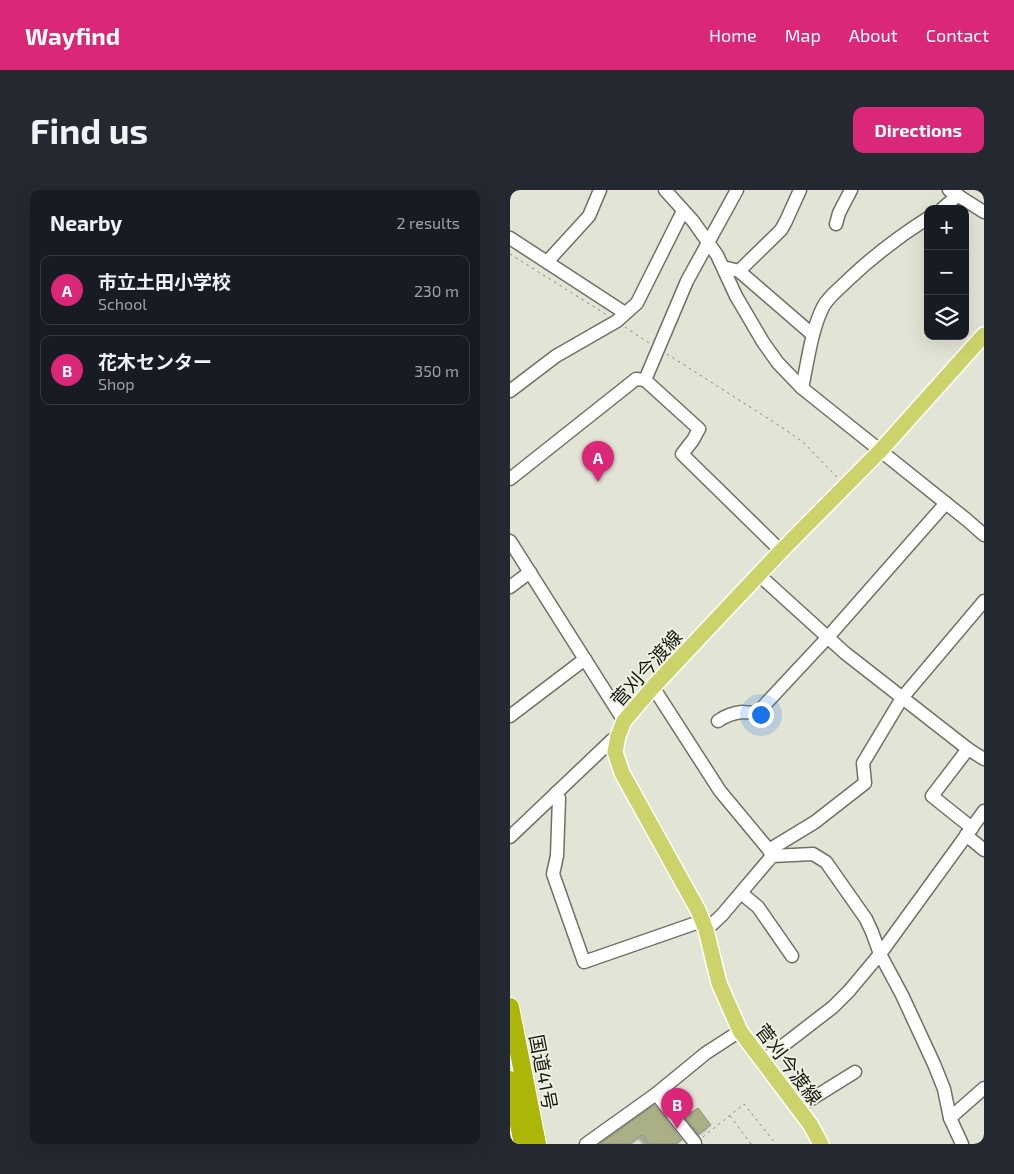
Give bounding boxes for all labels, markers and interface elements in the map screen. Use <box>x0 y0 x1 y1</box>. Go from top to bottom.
text: Wayfind <box>25 21 120 50</box>
text: Home <box>709 24 757 46</box>
text: Map <box>785 24 821 46</box>
text: About <box>849 24 898 46</box>
text: Contact <box>926 24 989 46</box>
button: Directions <box>853 107 984 153</box>
text: Find us <box>30 109 148 151</box>
map controls <box>924 205 969 340</box>
button: + <box>924 205 969 250</box>
text: Nearby <box>50 210 122 235</box>
text: 2 results <box>397 213 460 232</box>
button: − <box>924 250 969 295</box>
text: 市立土田小学校 <box>98 270 231 293</box>
text: A <box>62 281 72 300</box>
text: 230 m <box>414 281 459 300</box>
text: School <box>98 294 147 313</box>
button: layers <box>924 295 969 340</box>
text: 花木センター <box>98 350 212 373</box>
text: B <box>62 361 72 380</box>
text: 350 m <box>414 361 459 380</box>
text: Shop <box>98 374 135 393</box>
pin: A <box>582 441 614 482</box>
street label: 菅刈今渡線 <box>606 625 686 711</box>
your location <box>748 702 774 728</box>
street label: 菅刈今渡線 <box>751 1019 827 1109</box>
street label: 国道41号 <box>525 1032 563 1112</box>
pin: B <box>661 1088 693 1129</box>

